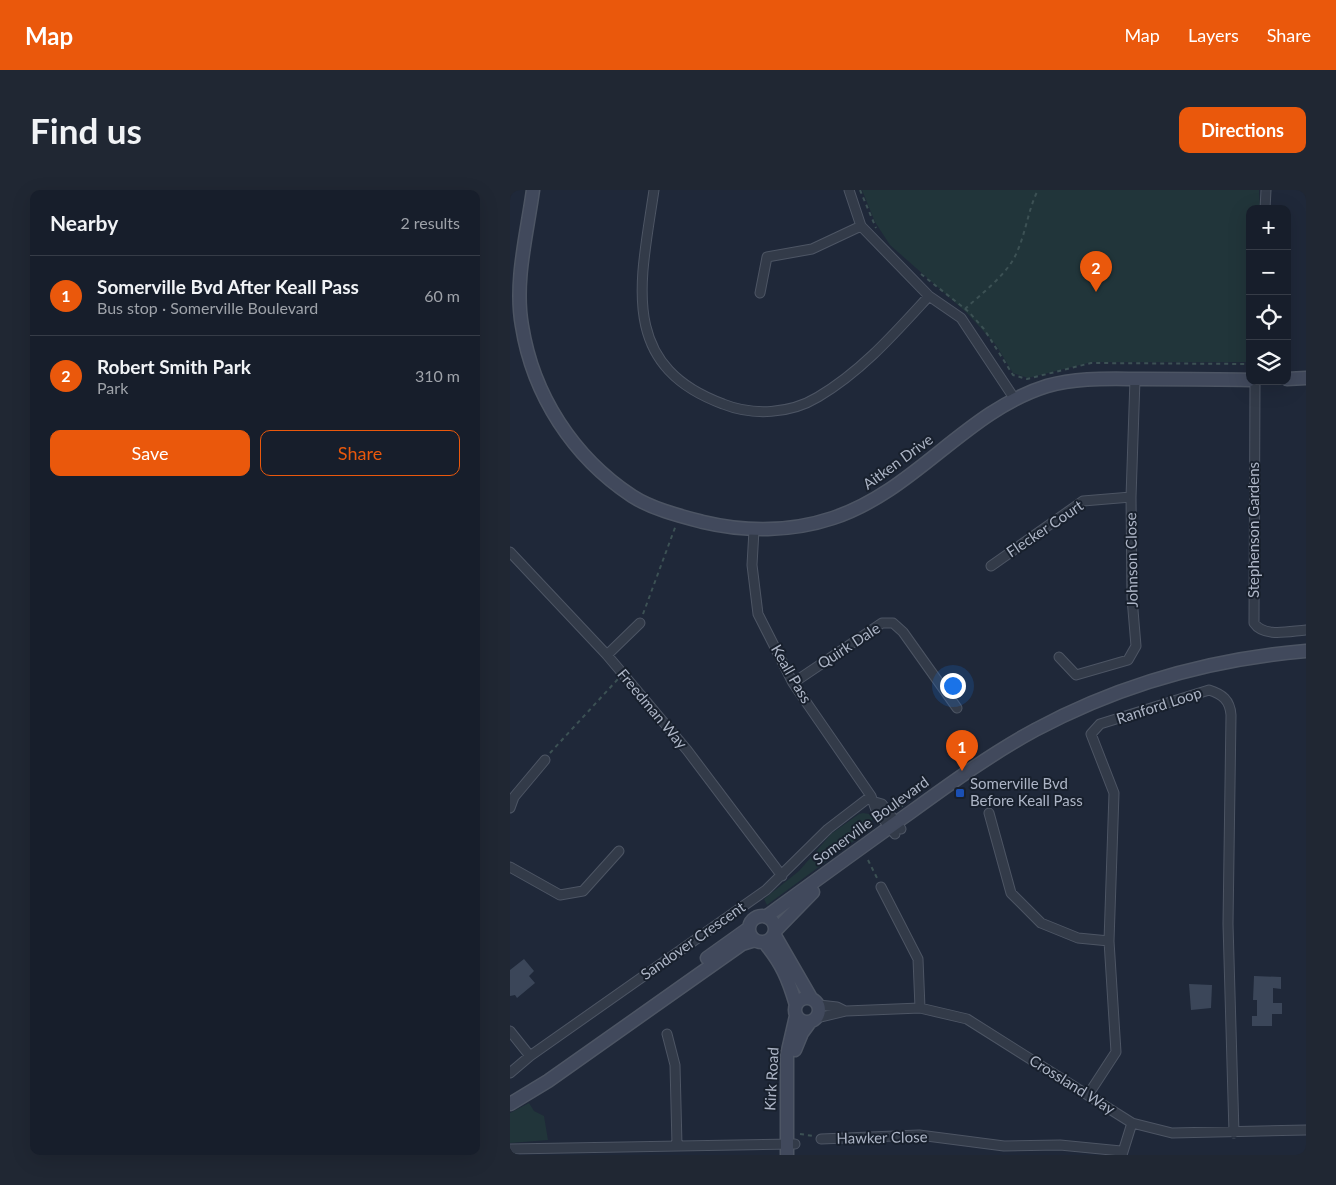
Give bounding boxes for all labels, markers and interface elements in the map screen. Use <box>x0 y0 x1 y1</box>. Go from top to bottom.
text: Map <box>25 21 73 50</box>
text: Map <box>1124 24 1160 46</box>
text: Layers <box>1188 24 1239 46</box>
text: Share <box>1267 24 1311 46</box>
button: Directions <box>1179 107 1306 153</box>
text: Find us <box>30 109 142 151</box>
map controls <box>1246 205 1291 385</box>
button: + <box>1246 205 1291 250</box>
text: Nearby <box>50 210 118 235</box>
text: 2 results <box>400 213 460 232</box>
button: − <box>1246 250 1291 295</box>
pin: 2 <box>1080 251 1112 292</box>
text: Somerville Bvd After Keall Pass <box>97 275 359 298</box>
text: 1 <box>61 286 71 305</box>
text: 60 m <box>424 286 460 305</box>
button: locate <box>1246 295 1291 340</box>
text: Bus stop · Somerville Boulevard <box>97 298 318 317</box>
button: layers <box>1246 340 1291 385</box>
text: Robert Smith Park <box>97 355 251 378</box>
text: 2 <box>61 366 71 385</box>
text: 310 m <box>415 366 460 385</box>
text: Park <box>97 378 128 397</box>
button: Save <box>50 430 250 476</box>
button: Share <box>260 430 460 476</box>
street label: Aitken Drive <box>859 430 936 493</box>
street label: Stephenson Gardens <box>1244 462 1262 598</box>
street label: Flecker Court <box>1003 496 1087 560</box>
street label: Johnson Close <box>1121 512 1141 608</box>
street label: Quirk Dale <box>814 618 883 672</box>
street label: Keall Pass <box>768 641 816 706</box>
street label: Freedman Way <box>614 665 692 752</box>
your location <box>940 673 966 699</box>
street label: Ranford Loop <box>1114 683 1204 727</box>
pin: 1 <box>946 730 978 771</box>
street label: Somerville Boulevard <box>809 772 932 868</box>
place label: Somerville Bvd Before Keall Pass <box>970 774 1083 809</box>
marker: Somerville Bvd Before Keall Pass <box>954 787 966 799</box>
street label: Sandover Crescent <box>637 897 749 983</box>
street label: Kirk Road <box>760 1047 782 1111</box>
street label: Crossland Way <box>1026 1051 1119 1118</box>
street label: Hawker Close <box>836 1127 928 1147</box>

